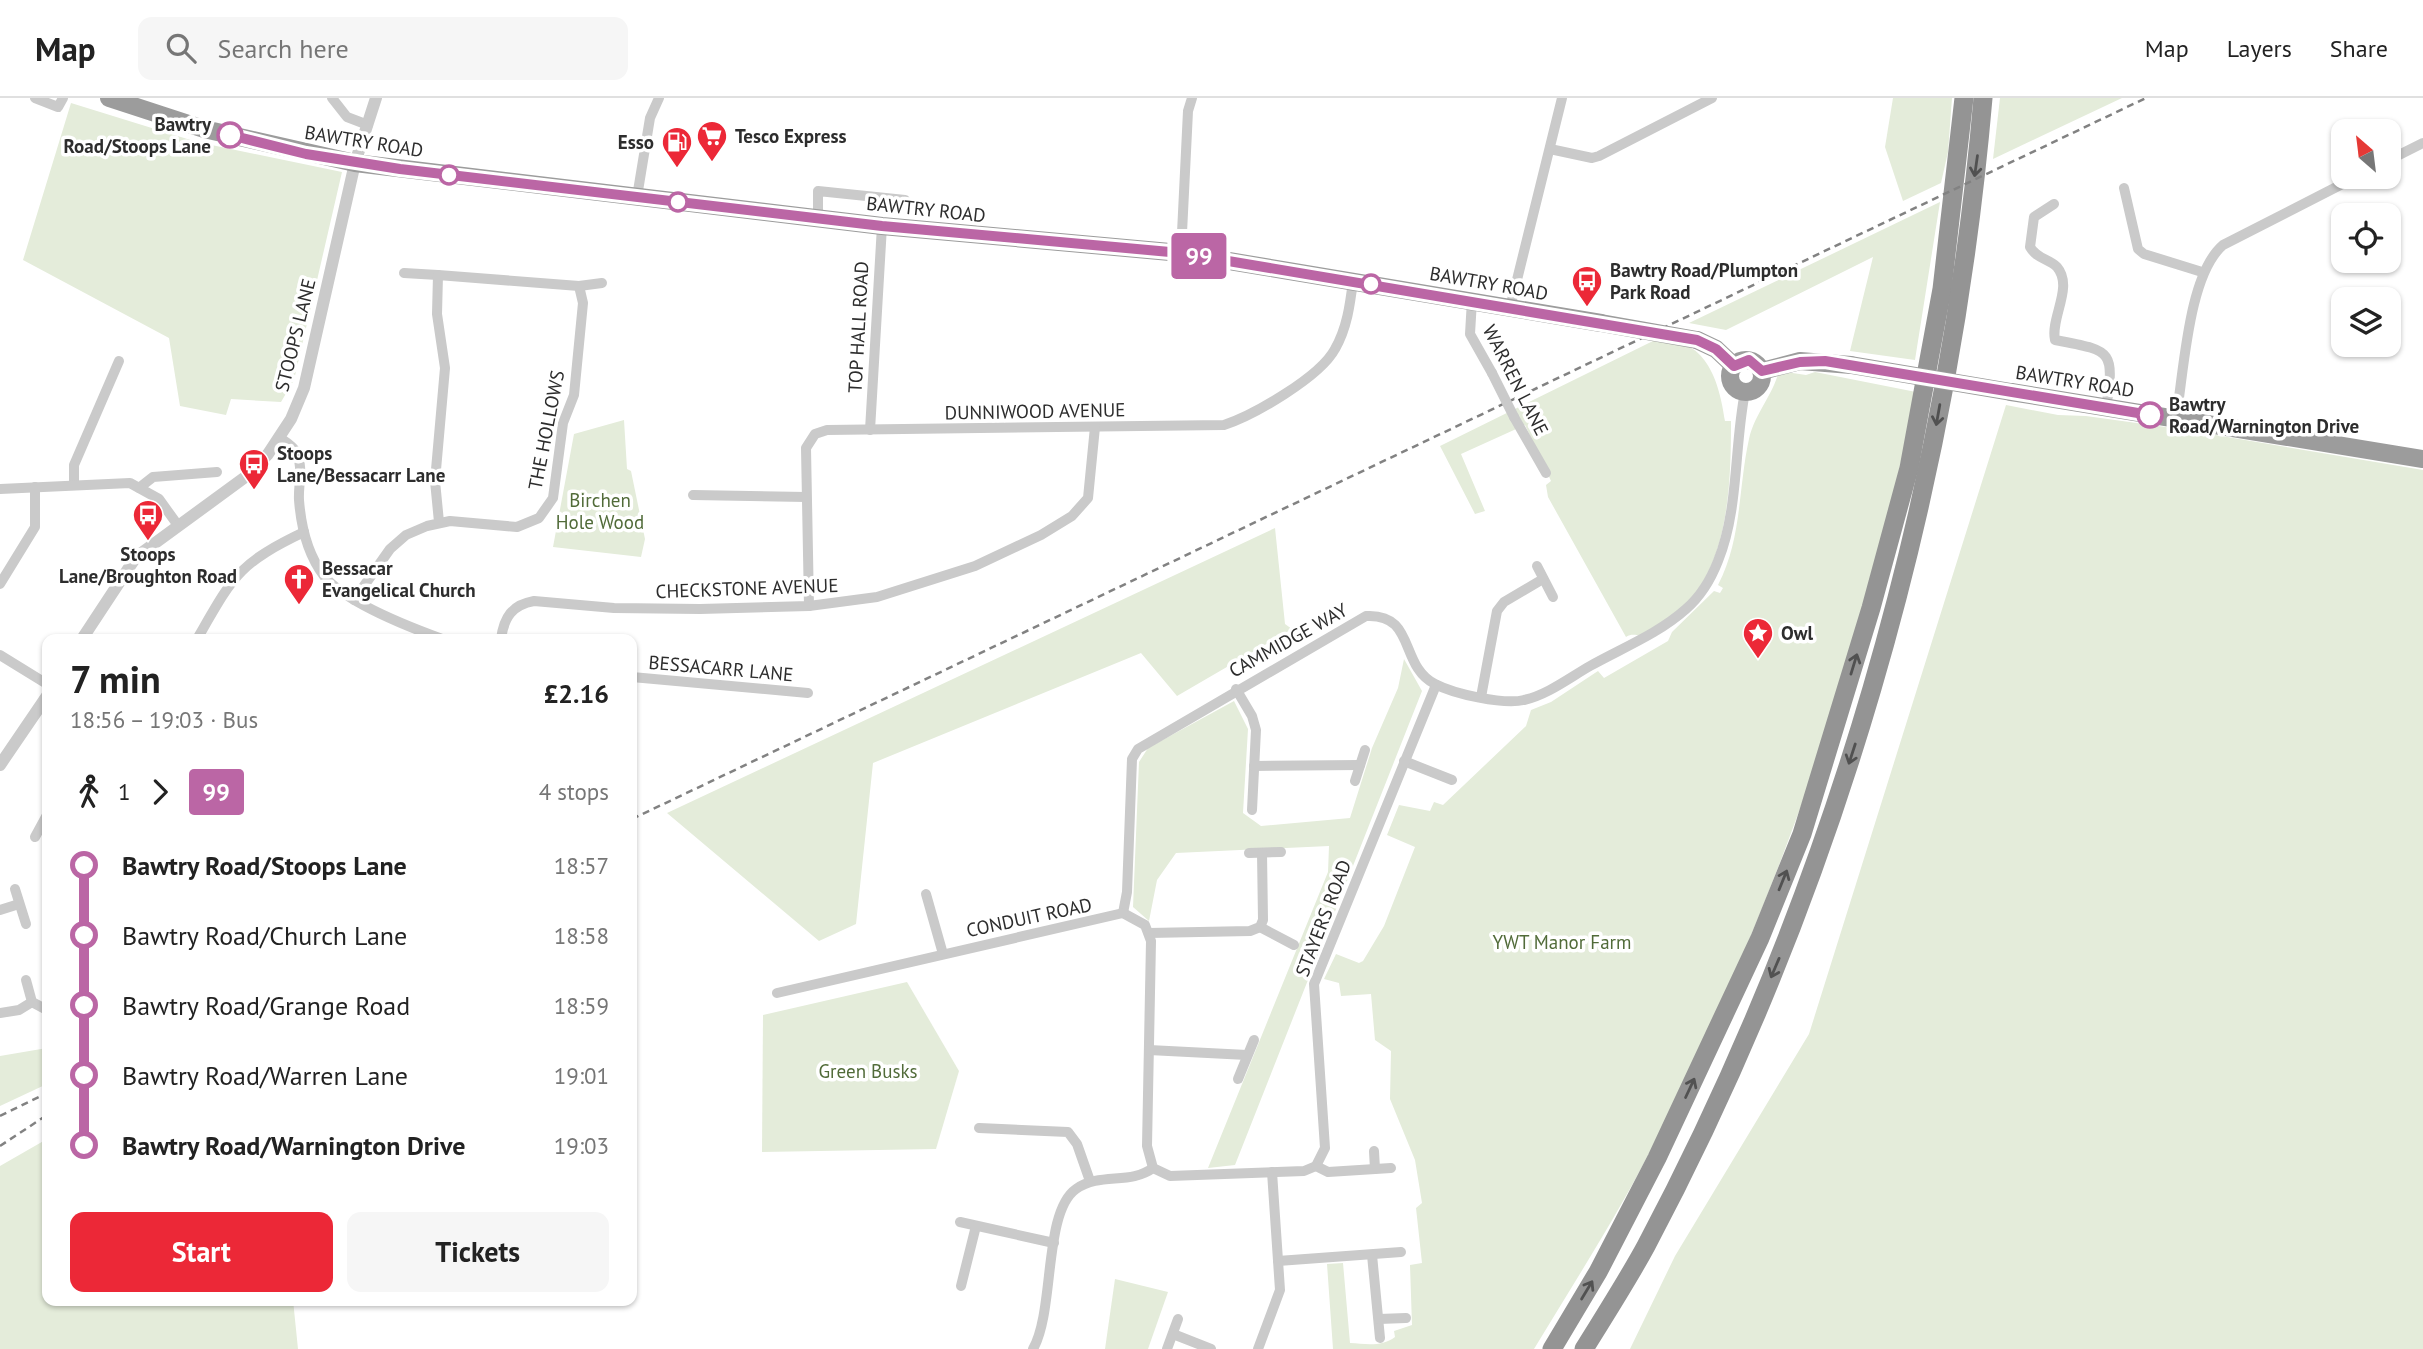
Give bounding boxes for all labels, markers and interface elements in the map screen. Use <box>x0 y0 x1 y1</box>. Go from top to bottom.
search box <box>138 17 628 80</box>
text: Map <box>35 27 96 70</box>
icon: search <box>162 29 200 67</box>
text: Search here <box>218 32 349 65</box>
text: Map <box>2145 33 2189 64</box>
text: Layers <box>2227 33 2292 64</box>
text: Share <box>2330 33 2388 64</box>
place label: Bawtry Road/Stoops Lane <box>64 112 212 158</box>
supermarket icon: Tesco Express <box>695 119 729 163</box>
north arrow <box>2331 119 2401 189</box>
map controls <box>2331 119 2401 357</box>
street label: BAWTRY ROAD <box>303 120 425 162</box>
marker: Bawtry Road/Stoops Lane <box>217 122 243 148</box>
place label: Tesco Express <box>735 124 846 148</box>
fuel station icon: Esso <box>660 125 694 169</box>
place label: Esso <box>618 130 654 154</box>
one-way arrow <box>1969 154 1982 177</box>
unlabelled marker <box>439 165 459 185</box>
street label: BAWTRY ROAD <box>865 191 987 227</box>
unlabelled marker <box>668 192 688 212</box>
button: locate <box>2331 203 2401 273</box>
line badge: 99 <box>1168 233 1230 279</box>
text: 99 <box>1185 240 1213 271</box>
place label: Bawtry Road/Plumpton Park Road <box>1610 258 1798 304</box>
street label: TOP HALL ROAD <box>843 261 873 393</box>
street label: BAWTRY ROAD <box>1428 261 1550 305</box>
bus stop icon: Bawtry Road/Plumpton Park Road <box>1570 264 1604 308</box>
unlabelled marker <box>1361 274 1381 294</box>
street label: STOOPS LANE <box>269 276 321 394</box>
button: layers <box>2331 287 2401 357</box>
street label: WARREN LANE <box>1478 321 1554 439</box>
street label: BAWTRY ROAD <box>2014 360 2136 402</box>
street label: THE HOLLOWS <box>523 368 569 492</box>
place label: Bawtry Road/Warnington Drive <box>2169 392 2359 438</box>
street label: DUNNIWOOD AVENUE <box>944 397 1126 425</box>
marker: Bawtry Road/Warnington Drive <box>2137 402 2163 428</box>
one-way arrow <box>1931 403 1944 426</box>
place label: Stoops Lane/Bessacarr Lane <box>277 441 445 487</box>
bus stop icon: Stoops Lane/Bessacarr Lane <box>237 447 271 491</box>
park label: Birchen Hole Wood <box>556 488 644 534</box>
bus stop icon: Stoops Lane/Broughton Road <box>131 498 165 542</box>
place label: Stoops Lane/Broughton Road <box>59 542 237 588</box>
place label: Bessacar Evangelical Church <box>322 556 476 602</box>
church icon: Bessacar Evangelical Church <box>282 562 316 606</box>
street label: CHECKSTONE AVENUE <box>655 573 839 603</box>
street label: CAMMIDGE WAY <box>1225 597 1352 682</box>
place icon: Owl <box>1741 616 1775 660</box>
place label: Owl <box>1781 621 1813 645</box>
street label: BESSACARR LANE <box>648 650 794 686</box>
one-way arrow <box>1848 653 1861 675</box>
text: 7 min <box>70 654 161 703</box>
text: £2.16 <box>544 677 609 710</box>
text: 18:56 – 19:03 · Bus <box>70 705 258 734</box>
one-way arrow <box>1844 743 1857 765</box>
icon: walk <box>70 773 108 811</box>
icon: forward <box>141 773 179 811</box>
text: 99 <box>203 776 230 807</box>
text: 1 <box>118 777 131 806</box>
text: 4 stops <box>539 777 609 806</box>
text: Bawtry Road/Stoops Lane <box>122 849 407 882</box>
text: 18:57 <box>554 851 609 880</box>
street label: STAYERS ROAD <box>1290 856 1356 980</box>
one-way arrow <box>1778 870 1791 892</box>
street label: CONDUIT ROAD <box>964 892 1094 942</box>
text: Bawtry Road/Church Lane <box>122 919 407 952</box>
text: 18:58 <box>554 921 609 950</box>
park label: YWT Manor Farm <box>1493 930 1631 954</box>
one-way arrow <box>1767 957 1780 978</box>
text: Bawtry Road/Grange Road <box>122 989 410 1022</box>
text: 18:59 <box>554 991 609 1020</box>
text: Bawtry Road/Warren Lane <box>122 1059 408 1092</box>
park label: Green Busks <box>818 1059 918 1083</box>
text: 19:01 <box>554 1061 609 1090</box>
one-way arrow <box>1684 1078 1697 1099</box>
text: Bawtry Road/Warnington Drive <box>122 1129 465 1162</box>
text: 19:03 <box>554 1131 609 1160</box>
button: Start <box>70 1212 333 1292</box>
button: Tickets <box>347 1212 609 1292</box>
one-way arrow <box>1580 1281 1594 1301</box>

